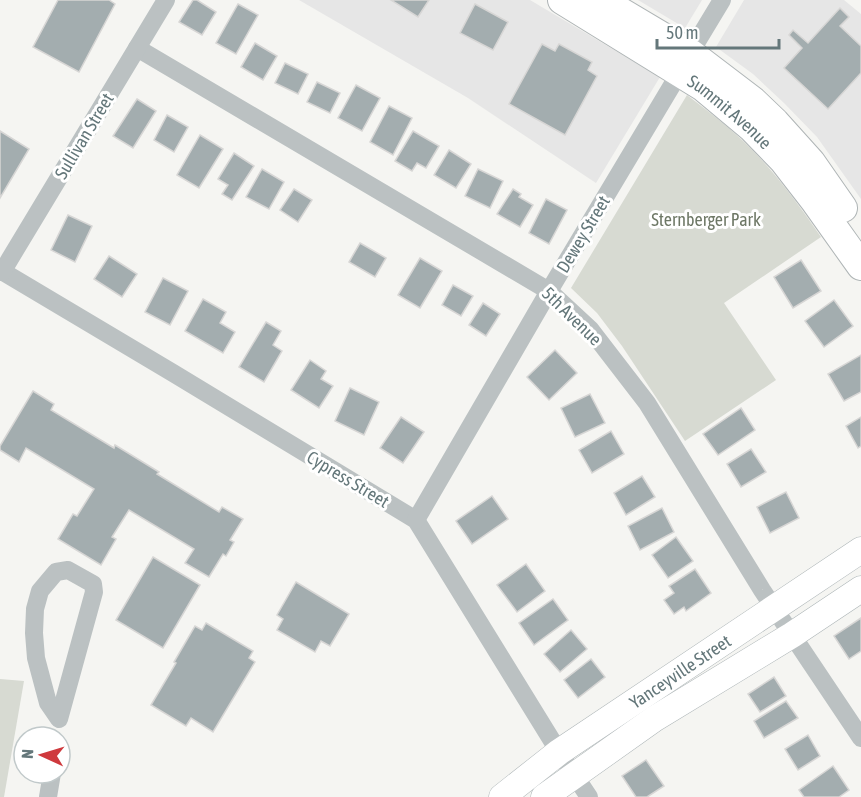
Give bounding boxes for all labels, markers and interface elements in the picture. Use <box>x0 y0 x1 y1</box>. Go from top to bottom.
scale bar <box>657 12 778 50</box>
text: 50 m <box>666 22 698 43</box>
street label: Summit Avenue <box>684 70 777 153</box>
street label: Sullivan Street <box>50 89 118 183</box>
street label: Dewey Street <box>552 192 614 276</box>
park label: Sternberger Park <box>651 209 761 230</box>
street label: 5th Avenue <box>538 283 606 349</box>
street label: Cypress Street <box>303 446 393 512</box>
street label: Yanceyville Street <box>625 630 734 713</box>
north arrow <box>12 725 72 785</box>
text: N <box>18 749 36 759</box>

